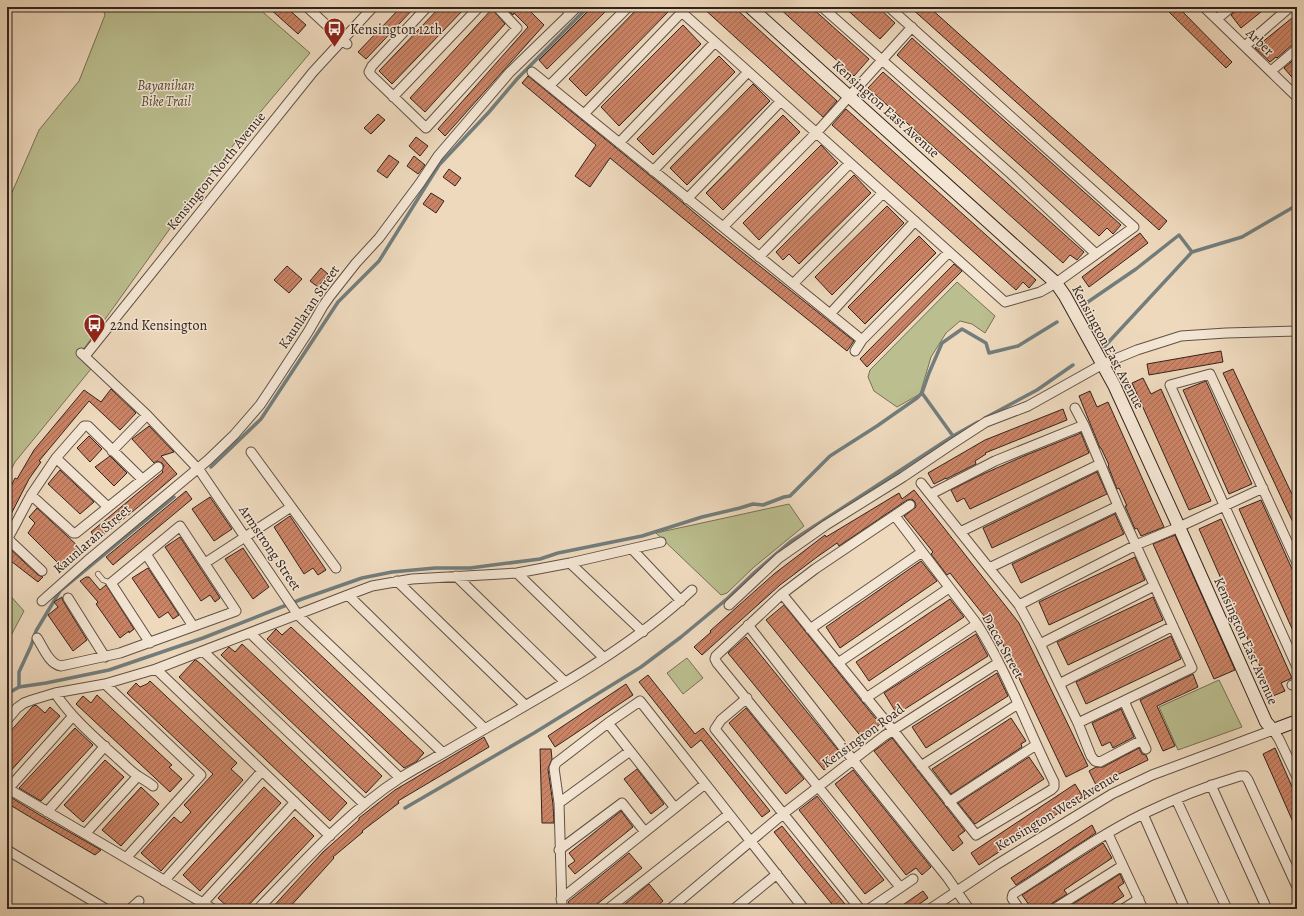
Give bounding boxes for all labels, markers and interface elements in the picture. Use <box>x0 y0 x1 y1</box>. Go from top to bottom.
bus stop icon: Kensington 12th <box>321 16 347 49</box>
place label: Kensington 12th <box>350 20 443 39</box>
street label: Arber <box>1241 23 1279 60</box>
street label: Kensington East Avenue <box>828 56 944 162</box>
park label: Bayanihan Bike Trail <box>137 76 195 111</box>
street label: Kensington North Avenue <box>162 108 270 234</box>
street label: Kaunlaran Street <box>274 261 344 353</box>
street label: Kensington East Avenue <box>1067 282 1149 412</box>
bus stop icon: 22nd Kensington <box>81 312 107 345</box>
place label: 22nd Kensington <box>110 316 207 335</box>
street label: Kaunlaran Street <box>49 500 135 578</box>
street label: Armstrong Street <box>234 501 306 595</box>
street label: Kensington East Avenue <box>1209 574 1283 708</box>
street label: Dacca Street <box>977 610 1029 682</box>
street label: Kensington Road <box>818 699 909 772</box>
street label: Kensington West Avenue <box>991 766 1123 856</box>

